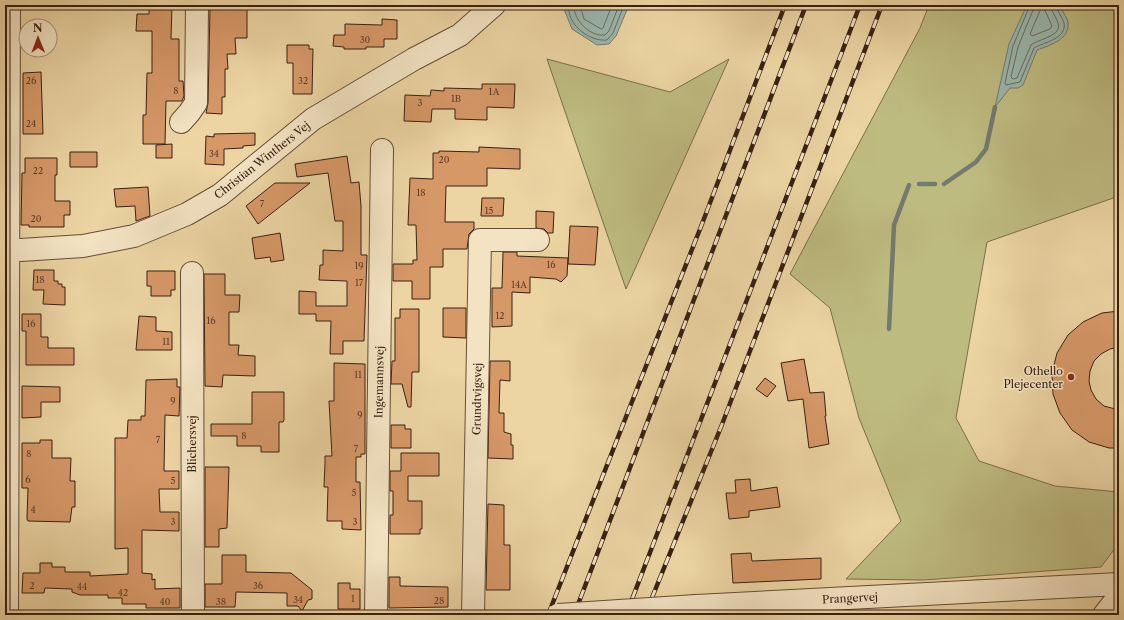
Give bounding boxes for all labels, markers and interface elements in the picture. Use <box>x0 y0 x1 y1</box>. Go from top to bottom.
north arrow <box>18 18 58 58</box>
text: N <box>33 21 43 35</box>
house number: 30 <box>360 34 371 45</box>
house number: 26 <box>26 75 36 86</box>
house number: 32 <box>298 75 308 86</box>
house number: 8 <box>173 85 179 96</box>
house number: 1A <box>489 86 500 97</box>
house number: 1B <box>451 93 461 104</box>
house number: 3 <box>418 97 423 108</box>
house number: 24 <box>26 118 36 129</box>
street label: Christian Winthers Vej <box>211 118 313 202</box>
house number: 34 <box>209 148 219 159</box>
house number: 20 <box>439 154 450 165</box>
house number: 22 <box>33 165 43 176</box>
house number: 18 <box>416 187 426 198</box>
house number: 7 <box>260 198 265 209</box>
house number: 15 <box>485 205 493 216</box>
house number: 20 <box>31 213 42 224</box>
house number: 16 <box>546 259 556 270</box>
house number: 19 <box>354 260 364 271</box>
house number: 18 <box>35 274 45 285</box>
house number: 17 <box>355 277 364 288</box>
house number: 14A <box>511 279 527 290</box>
house number: 12 <box>496 310 504 321</box>
house number: 16 <box>206 315 216 326</box>
house number: 16 <box>26 318 36 329</box>
house number: 11 <box>162 336 170 347</box>
street label: Ingemannsvej <box>371 346 387 418</box>
street label: Grundtvigsvej <box>469 363 485 435</box>
place label: Othello Plejecenter <box>1004 364 1063 391</box>
house number: 11 <box>354 369 362 380</box>
marker: Othello Plejecenter <box>1066 372 1076 382</box>
house number: 9 <box>170 395 176 406</box>
house number: 9 <box>357 409 363 420</box>
street label: Blichersvej <box>185 415 199 473</box>
house number: 8 <box>241 430 247 441</box>
house number: 7 <box>156 434 161 445</box>
house number: 7 <box>354 443 359 454</box>
house number: 8 <box>26 448 32 459</box>
house number: 6 <box>25 474 31 485</box>
house number: 5 <box>171 475 176 486</box>
house number: 5 <box>352 487 357 498</box>
house number: 4 <box>30 504 36 515</box>
house number: 3 <box>171 516 176 527</box>
house number: 3 <box>353 516 358 527</box>
house number: 2 <box>29 580 35 591</box>
house number: 36 <box>253 580 263 591</box>
house number: 44 <box>77 581 87 592</box>
house number: 42 <box>118 587 128 598</box>
street label: Prangervej <box>822 590 878 606</box>
house number: 1 <box>351 593 355 604</box>
house number: 34 <box>293 594 303 605</box>
house number: 28 <box>434 595 444 606</box>
house number: 40 <box>160 596 171 607</box>
house number: 38 <box>216 596 226 607</box>

